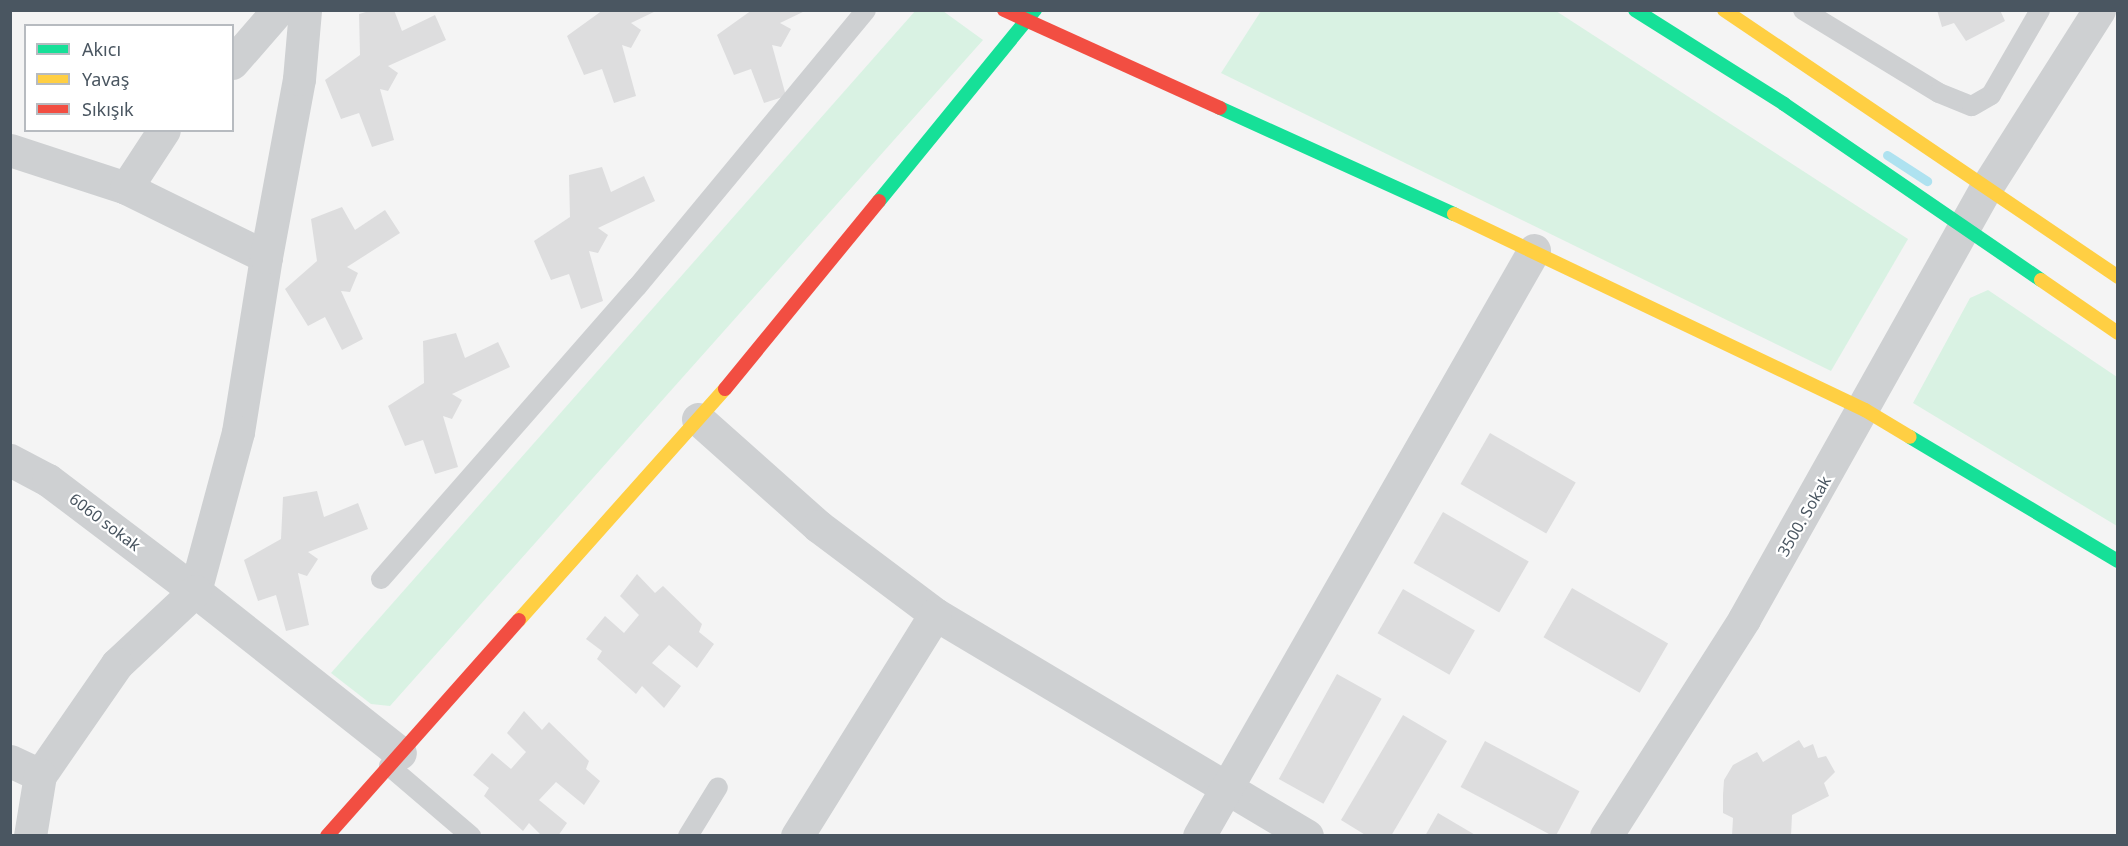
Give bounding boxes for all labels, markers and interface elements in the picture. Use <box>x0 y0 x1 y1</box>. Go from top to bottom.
legend <box>24 24 234 132</box>
text: Akıcı <box>82 37 121 61</box>
text: Yavaş <box>82 67 129 91</box>
text: Sıkışık <box>82 97 134 121</box>
street label: 3500. Sokak <box>1773 472 1835 560</box>
street label: 6060 sokak <box>66 489 144 555</box>

